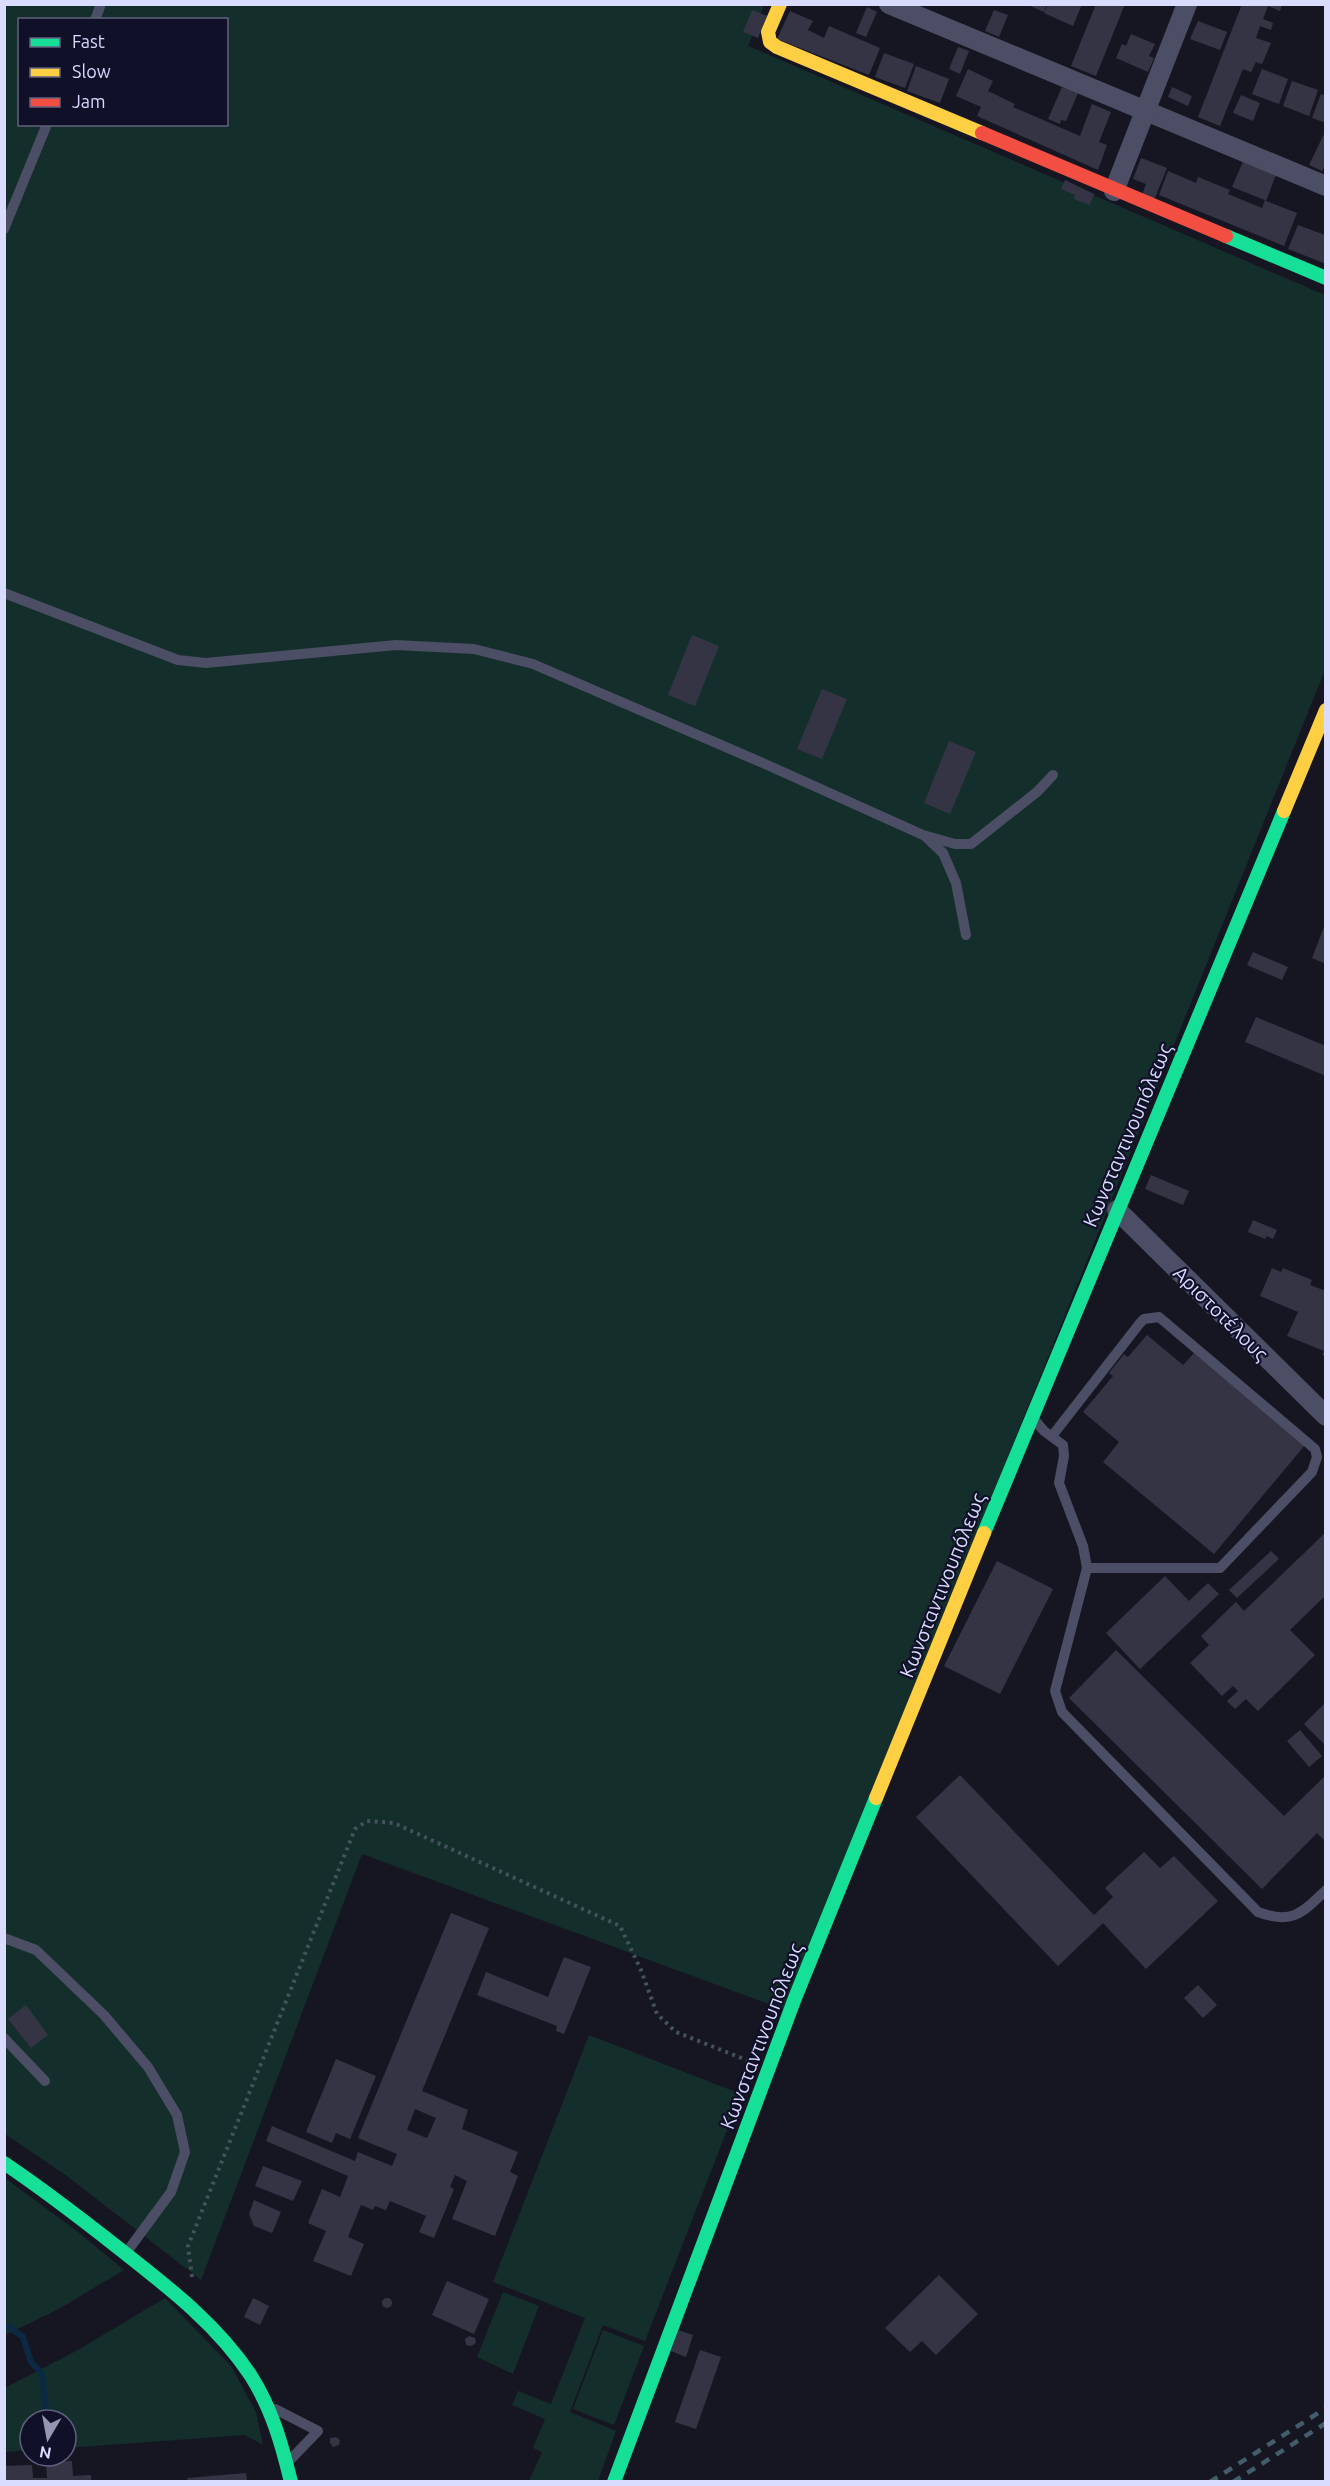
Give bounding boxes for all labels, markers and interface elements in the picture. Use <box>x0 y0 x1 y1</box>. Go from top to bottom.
legend <box>18 18 228 126</box>
text: Fast <box>72 31 105 51</box>
text: Slow <box>72 61 111 81</box>
text: Jam <box>72 91 106 111</box>
street label: Κωνσταντινουπόλεως <box>1078 1040 1176 1230</box>
street label: Αριστοτέλους <box>1169 1261 1273 1365</box>
street label: Κωνσταντινουπόλεως <box>894 1489 990 1681</box>
street label: Κωνσταντινουπόλεως <box>715 1940 807 2132</box>
north arrow <box>18 2408 78 2468</box>
text: N <box>38 2443 53 2463</box>

